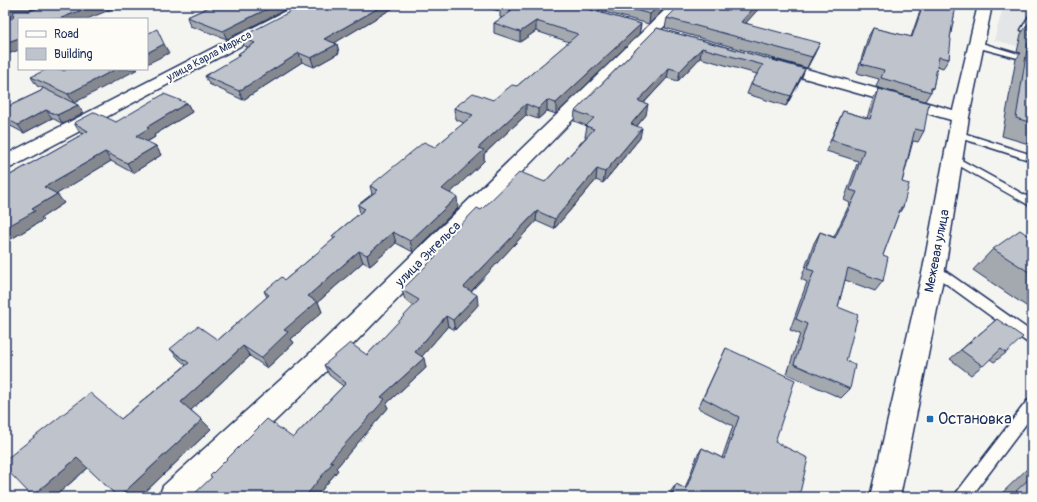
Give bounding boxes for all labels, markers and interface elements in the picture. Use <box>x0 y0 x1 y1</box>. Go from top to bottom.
legend <box>18 18 148 70</box>
text: Road <box>54 27 79 42</box>
street label: улица Карла Маркса <box>163 28 254 84</box>
text: Building <box>54 47 93 62</box>
street label: Межевая улица <box>921 208 953 294</box>
street label: улица Энгельса <box>391 218 464 291</box>
place label: Остановка <box>938 409 1012 429</box>
marker: Остановка <box>925 414 935 424</box>

